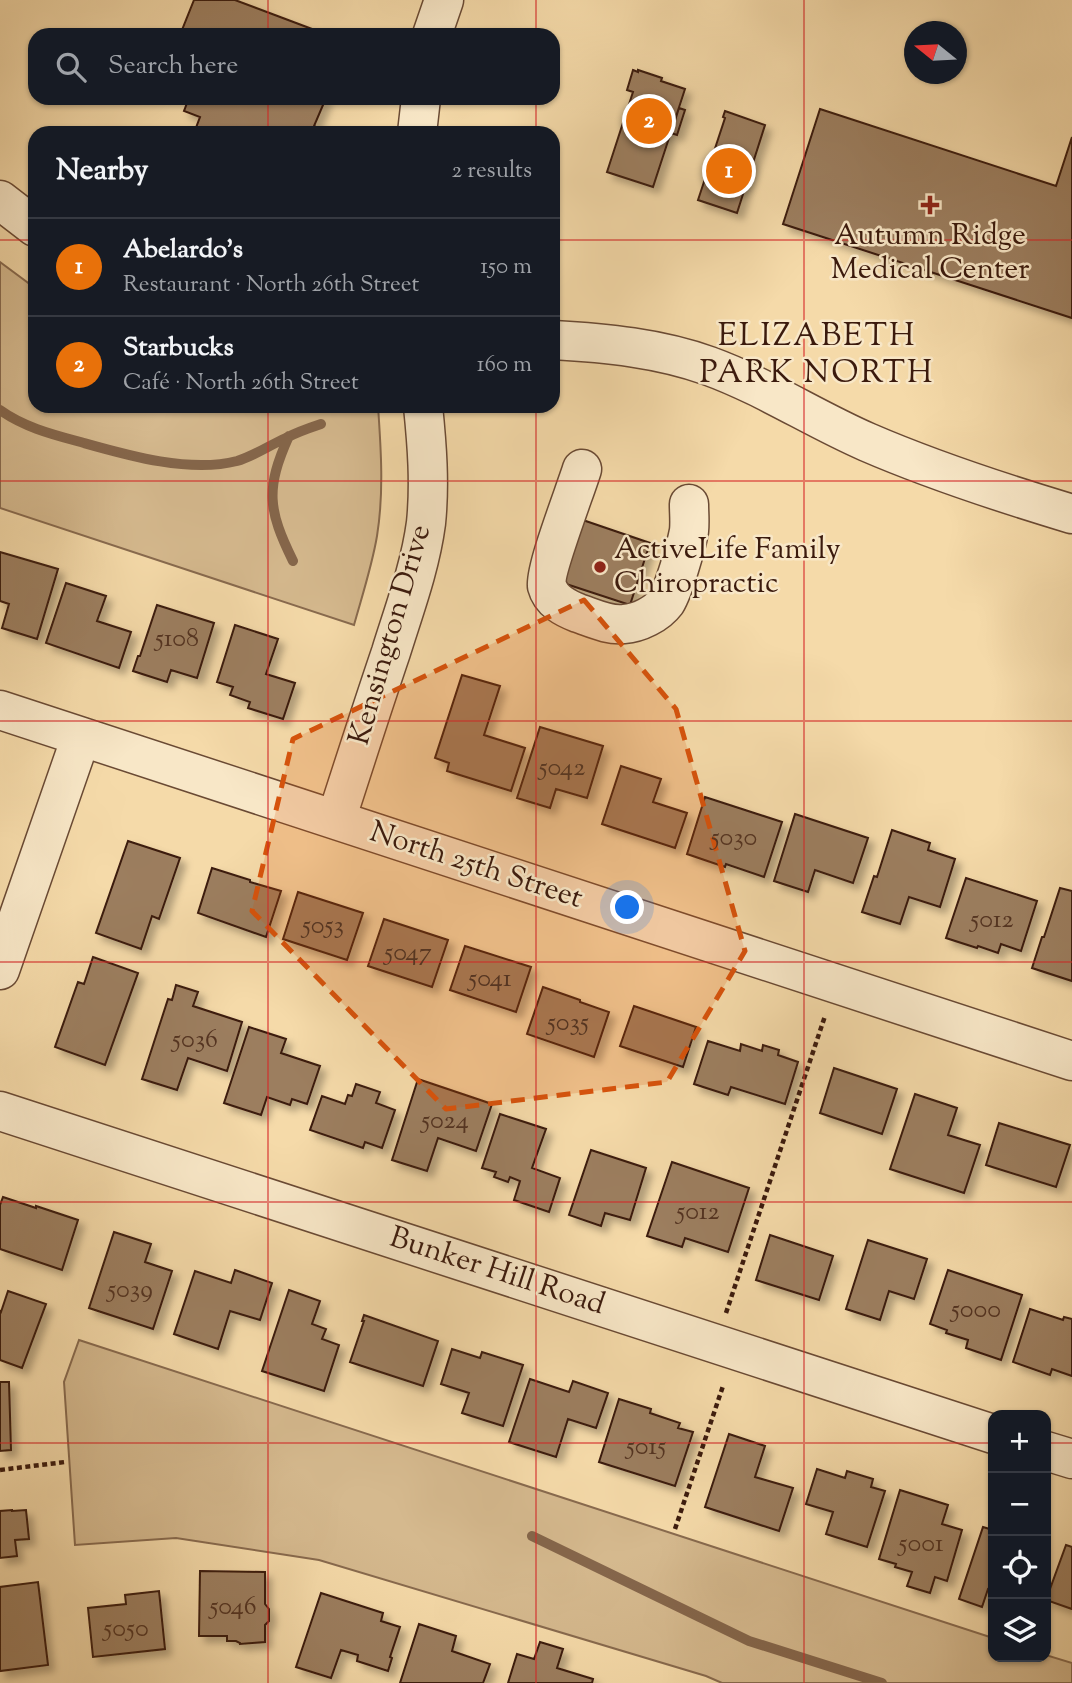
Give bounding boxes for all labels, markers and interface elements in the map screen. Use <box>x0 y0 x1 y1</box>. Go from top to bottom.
north arrow <box>904 21 967 84</box>
search box <box>28 28 560 105</box>
icon: search <box>52 48 90 86</box>
text: Search here <box>108 48 238 85</box>
pin: 2 <box>626 95 672 147</box>
pin: 1 <box>706 145 752 197</box>
text: Nearby <box>56 150 148 193</box>
text: 2 results <box>452 155 532 188</box>
marker: Autumn Ridge Medical Center <box>920 195 940 215</box>
place label: Autumn Ridge Medical Center <box>831 215 1029 292</box>
text: Abelardo's <box>123 232 243 269</box>
text: 1 <box>75 251 83 284</box>
text: 150 m <box>480 251 532 284</box>
text: Restaurant · North 26th Street <box>123 269 419 302</box>
district label: ELIZABETH PARK NORTH <box>700 314 934 397</box>
text: Starbucks <box>123 330 234 367</box>
text: 2 <box>74 349 84 382</box>
text: 160 m <box>477 349 532 382</box>
text: Café · North 26th Street <box>123 367 359 400</box>
street label: Kensington Drive <box>339 520 443 750</box>
place label: ActiveLife Family Chiropractic <box>614 529 841 606</box>
marker: ActiveLife Family Chiropractic <box>592 559 608 575</box>
house number: 5108 <box>153 621 199 658</box>
house number: 5042 <box>537 750 585 787</box>
street label: North 25th Street <box>364 811 588 921</box>
house number: 5030 <box>709 820 757 857</box>
your location <box>610 890 644 924</box>
house number: 5012 <box>968 902 1014 939</box>
house number: 5053 <box>300 908 344 945</box>
house number: 5047 <box>382 935 432 972</box>
house number: 5041 <box>466 961 512 998</box>
house number: 5035 <box>545 1005 589 1042</box>
house number: 5036 <box>170 1022 218 1059</box>
house number: 5024 <box>419 1103 469 1140</box>
house number: 5012 <box>674 1194 720 1231</box>
street label: Bunker Hill Road <box>384 1217 610 1327</box>
house number: 5039 <box>105 1272 153 1309</box>
house number: 5000 <box>949 1292 1001 1329</box>
map controls <box>988 1410 1051 1662</box>
button: + <box>988 1410 1051 1473</box>
house number: 5015 <box>624 1429 666 1466</box>
button: − <box>988 1473 1051 1536</box>
house number: 5001 <box>897 1526 944 1563</box>
button: locate <box>988 1536 1051 1599</box>
house number: 5046 <box>207 1589 257 1626</box>
button: layers <box>988 1599 1051 1662</box>
house number: 5050 <box>101 1611 149 1648</box>

